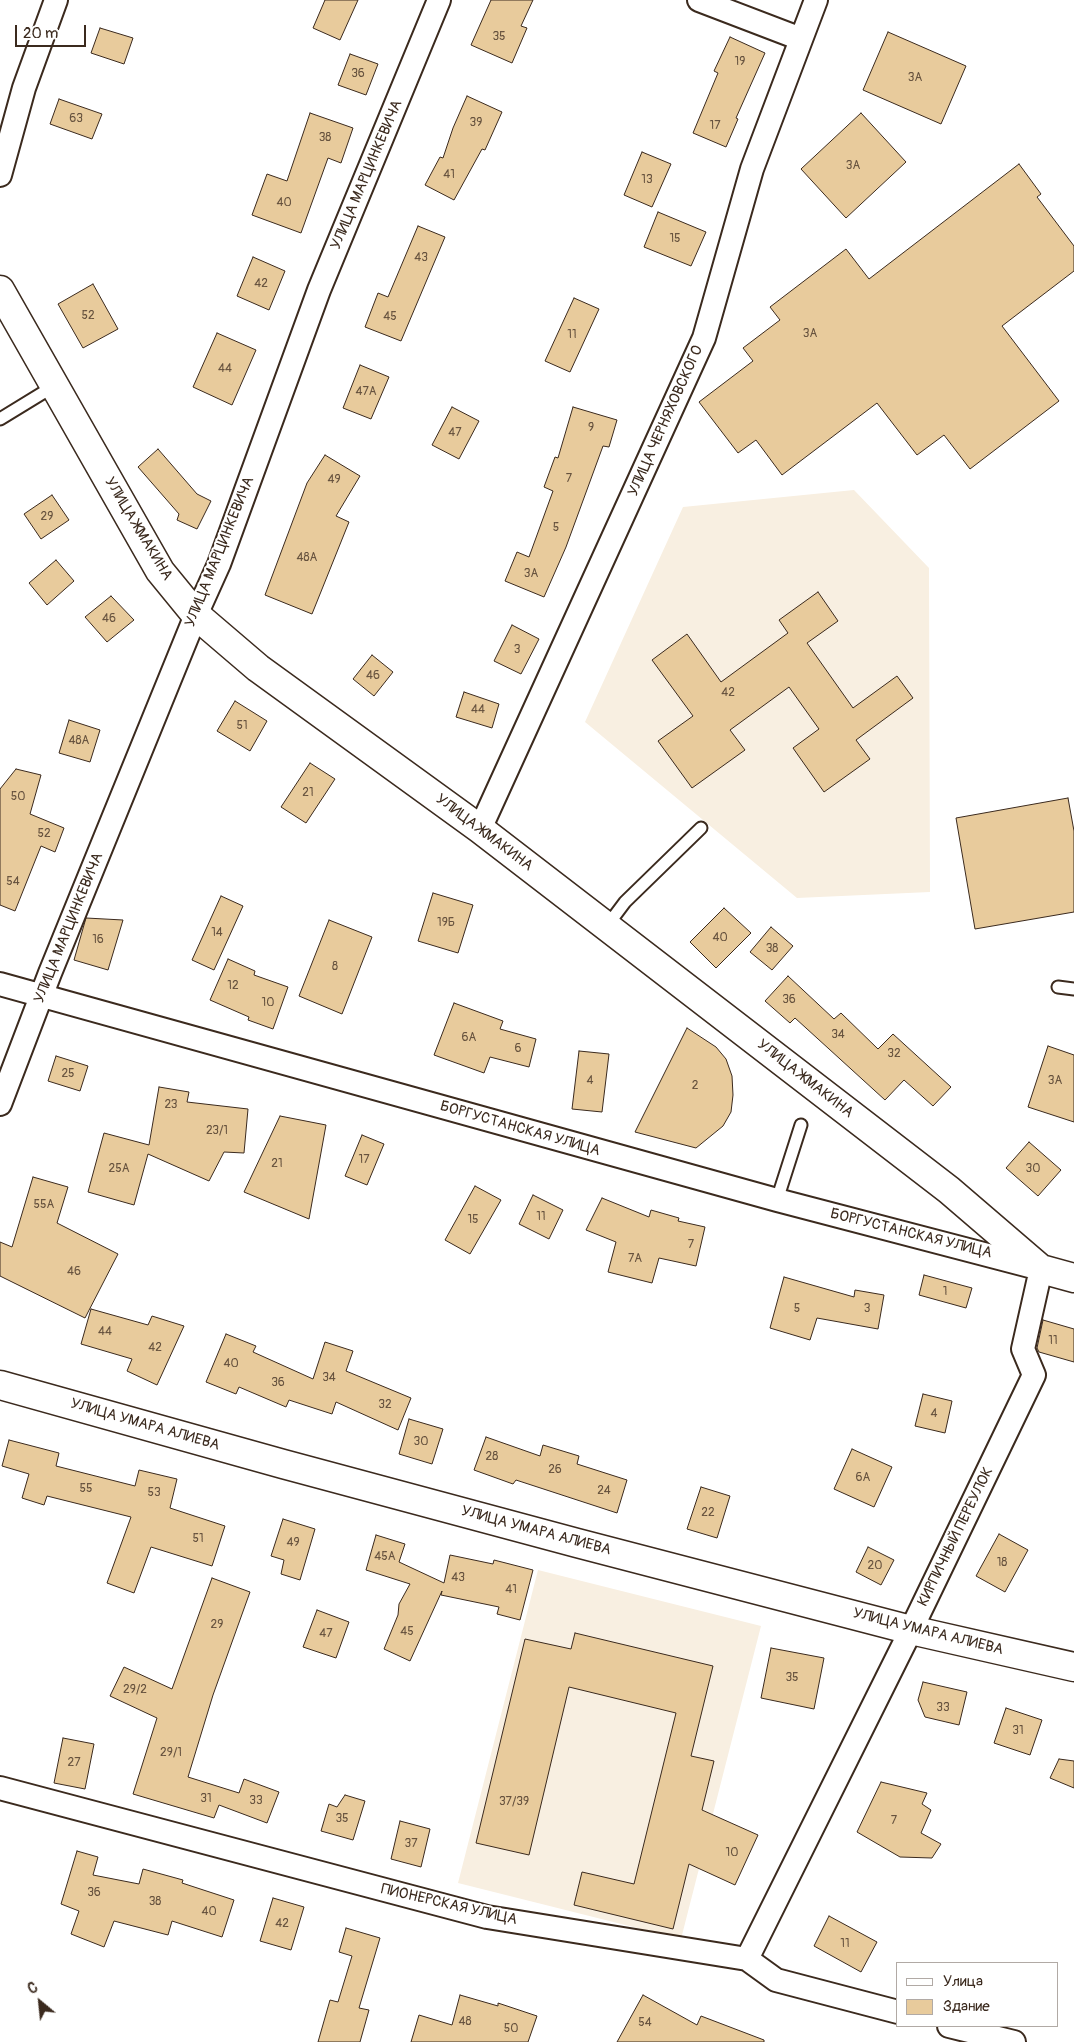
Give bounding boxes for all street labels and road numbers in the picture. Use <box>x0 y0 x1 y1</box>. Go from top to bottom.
street label: УЛИЦА МАРЦИНКЕВИЧА <box>327 98 407 252</box>
street label: УЛИЦА ЧЕРНЯХОВСКОГО <box>625 343 707 499</box>
street label: УЛИЦА ЖМАКИНА <box>100 474 176 584</box>
street label: УЛИЦА МАРЦИНКЕВИЧА <box>182 474 258 630</box>
street label: УЛИЦА ЖМАКИНА <box>432 791 536 875</box>
street label: УЛИЦА МАРЦИНКЕВИЧА <box>31 850 107 1006</box>
street label: УЛИЦА ЖМАКИНА <box>753 1036 857 1122</box>
street label: БОРГУСТАНСКАЯ УЛИЦА <box>438 1097 602 1161</box>
street label: БОРГУСТАНСКАЯ УЛИЦА <box>828 1205 994 1263</box>
street label: УЛИЦА УМАРА АЛИЕВА <box>68 1395 222 1455</box>
street label: КИРПИЧНЫЙ ПЕРЕУЛОК <box>914 1464 998 1610</box>
street label: УЛИЦА УМАРА АЛИЕВА <box>459 1502 613 1560</box>
street label: УЛИЦА УМАРА АЛИЕВА <box>851 1605 1005 1659</box>
street label: ПИОНЕРСКАЯ УЛИЦА <box>379 1881 519 1929</box>

